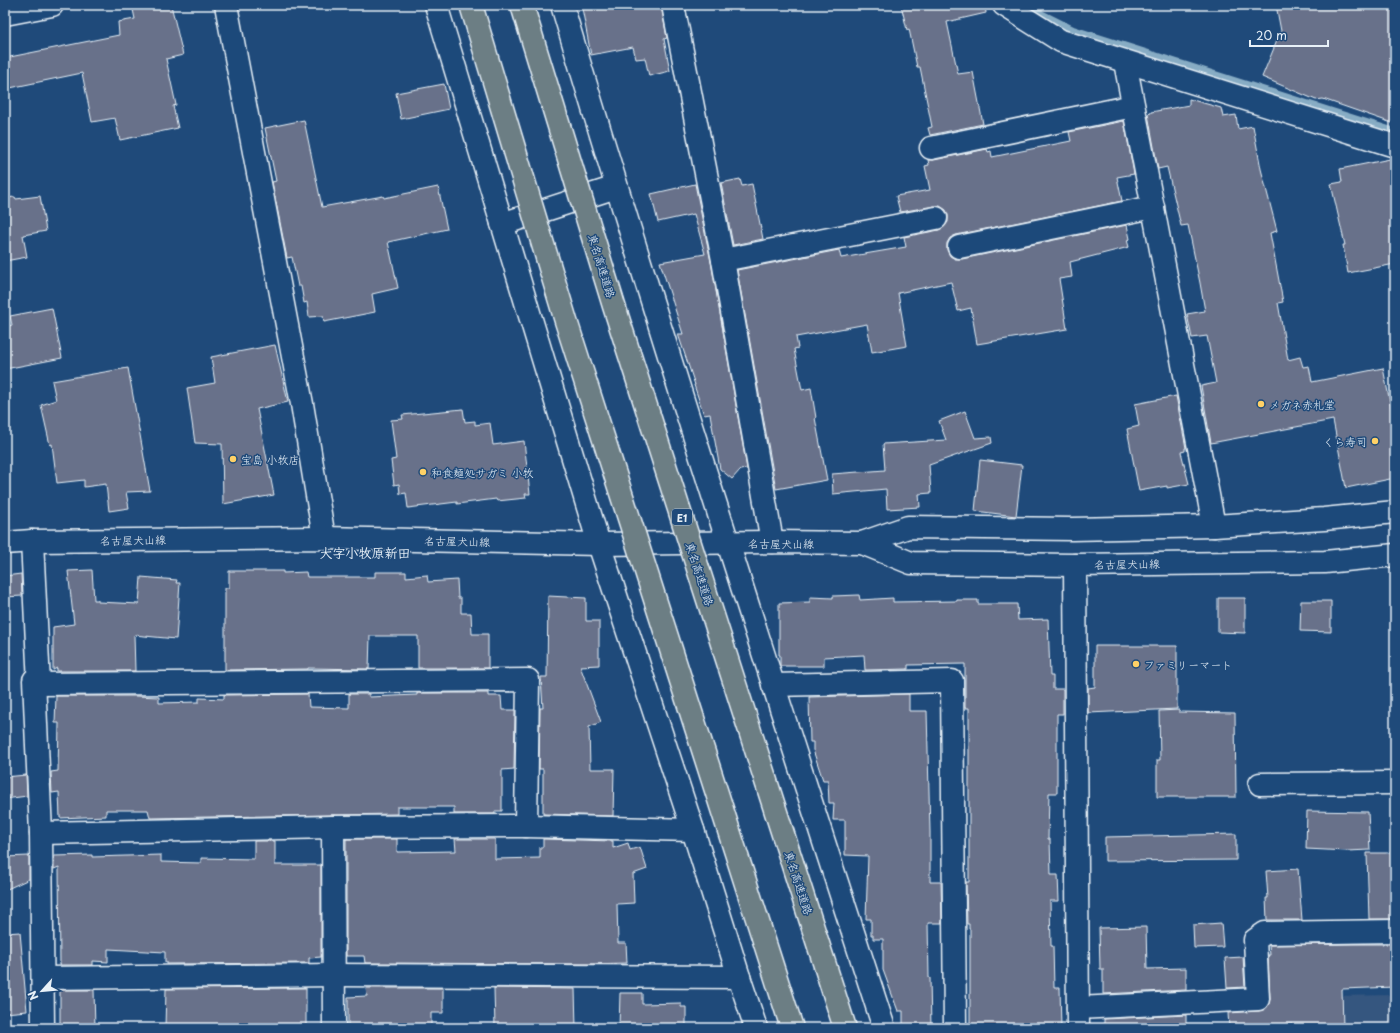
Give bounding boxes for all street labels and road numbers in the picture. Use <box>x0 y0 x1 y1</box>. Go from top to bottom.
street label: 東名高速道路 <box>584 232 620 300</box>
road number: E1 <box>672 509 692 525</box>
street label: 名古屋犬山線 <box>100 531 166 549</box>
street label: 名古屋犬山線 <box>424 532 490 550</box>
street label: 名古屋犬山線 <box>748 535 814 552</box>
street label: 東名高速道路 <box>682 540 718 608</box>
street label: 名古屋犬山線 <box>1094 555 1160 573</box>
street label: 東名高速道路 <box>781 849 817 917</box>

